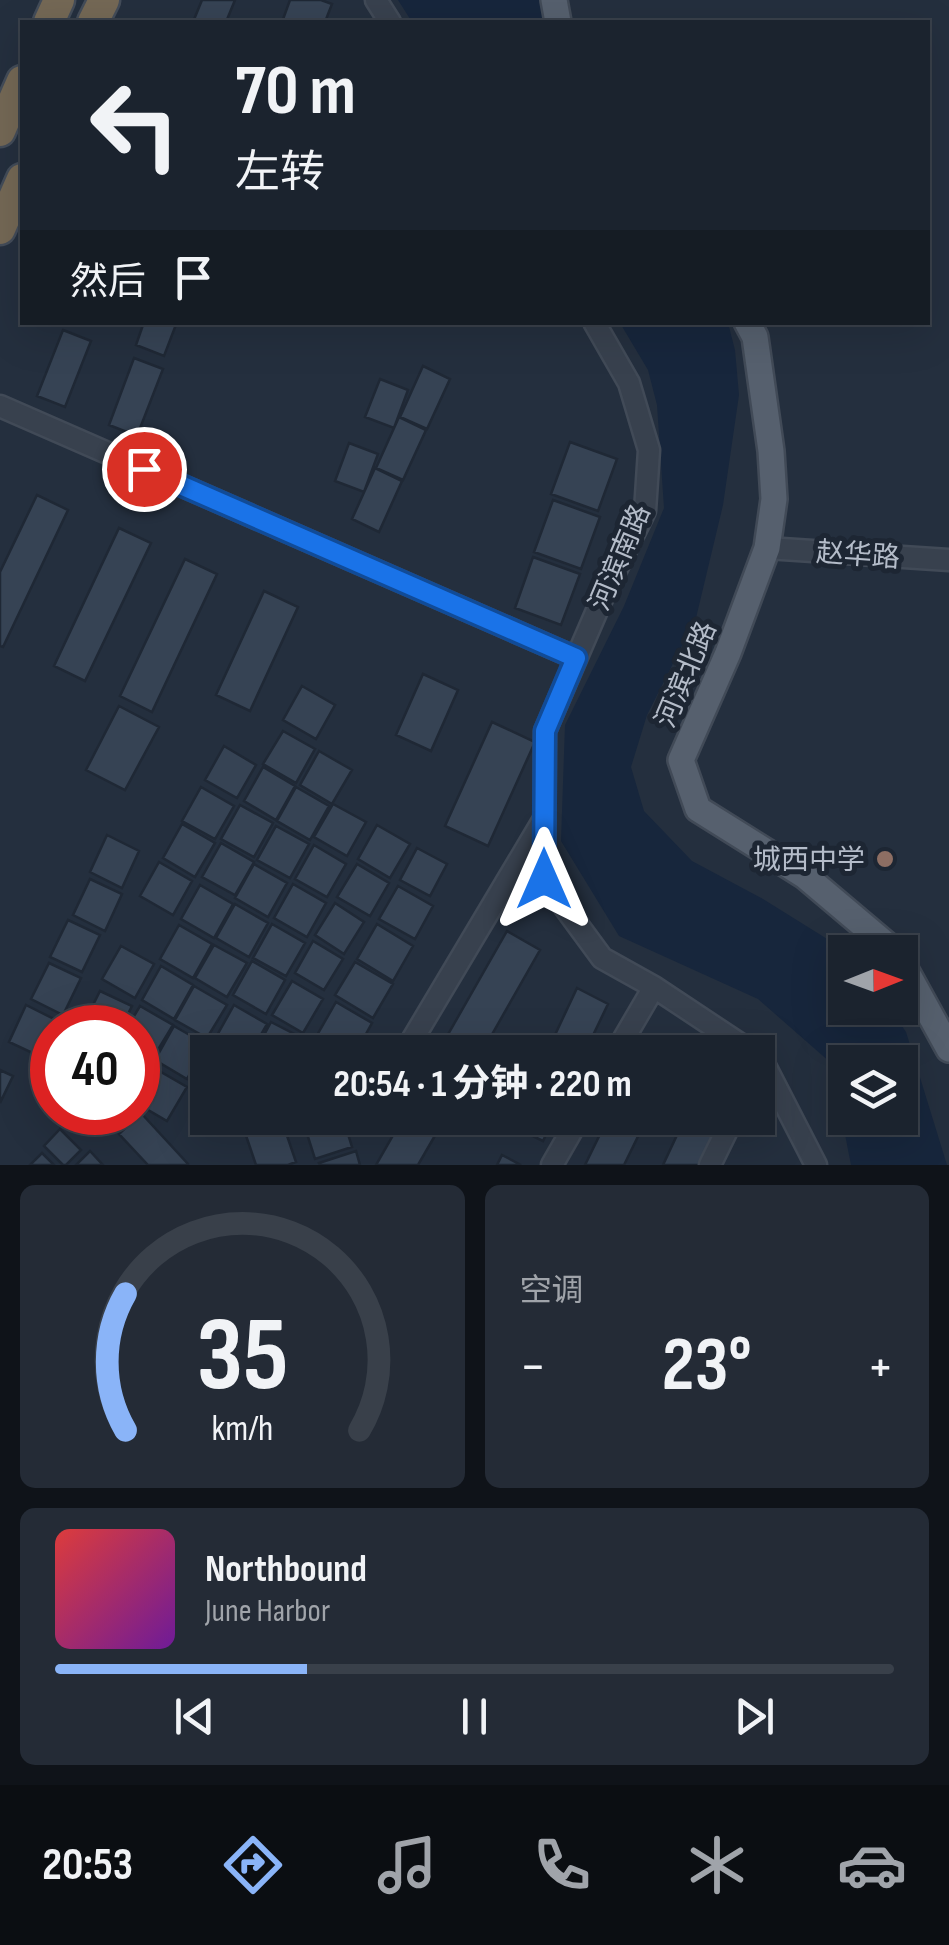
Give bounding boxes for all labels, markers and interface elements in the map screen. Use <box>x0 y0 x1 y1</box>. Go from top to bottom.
text: 70 m <box>235 50 356 134</box>
icon: left <box>70 60 200 190</box>
text: 左转 <box>235 146 325 201</box>
icon: arrive <box>166 250 221 305</box>
text: 然后 <box>70 260 146 305</box>
pin <box>102 427 187 512</box>
icon: arrive <box>117 442 172 497</box>
street label: 河滨南路 <box>583 500 657 616</box>
street label: 赵华路 <box>815 536 901 575</box>
street label: 河滨北路 <box>649 617 723 733</box>
position arrow <box>492 827 596 931</box>
place label: 城西中学 <box>753 844 865 877</box>
marker: 城西中学 <box>874 848 896 870</box>
north arrow <box>828 935 918 1025</box>
map controls <box>828 935 918 1135</box>
speed limit sign: 40 <box>30 1005 160 1135</box>
button: layers <box>828 1045 918 1135</box>
text: 20:54 · 1 分钟 · 220 m <box>333 1062 632 1107</box>
text: 空调 <box>520 1272 584 1311</box>
text: 35 <box>196 1294 288 1419</box>
text: 23° <box>662 1321 752 1412</box>
text: − <box>520 1334 546 1401</box>
text: + <box>867 1334 894 1401</box>
text: km/h <box>211 1408 273 1451</box>
text: Northbound <box>205 1547 367 1592</box>
text: June Harbor <box>205 1592 330 1631</box>
icon: previous <box>167 1689 222 1744</box>
icon: pause <box>447 1689 502 1744</box>
icon: next <box>727 1689 782 1744</box>
icon: directions <box>218 1830 288 1900</box>
icon: music <box>372 1830 442 1900</box>
icon: phone <box>527 1830 597 1900</box>
icon: climate <box>682 1830 752 1900</box>
icon: car <box>837 1830 907 1900</box>
text: 20:53 <box>42 1838 133 1893</box>

